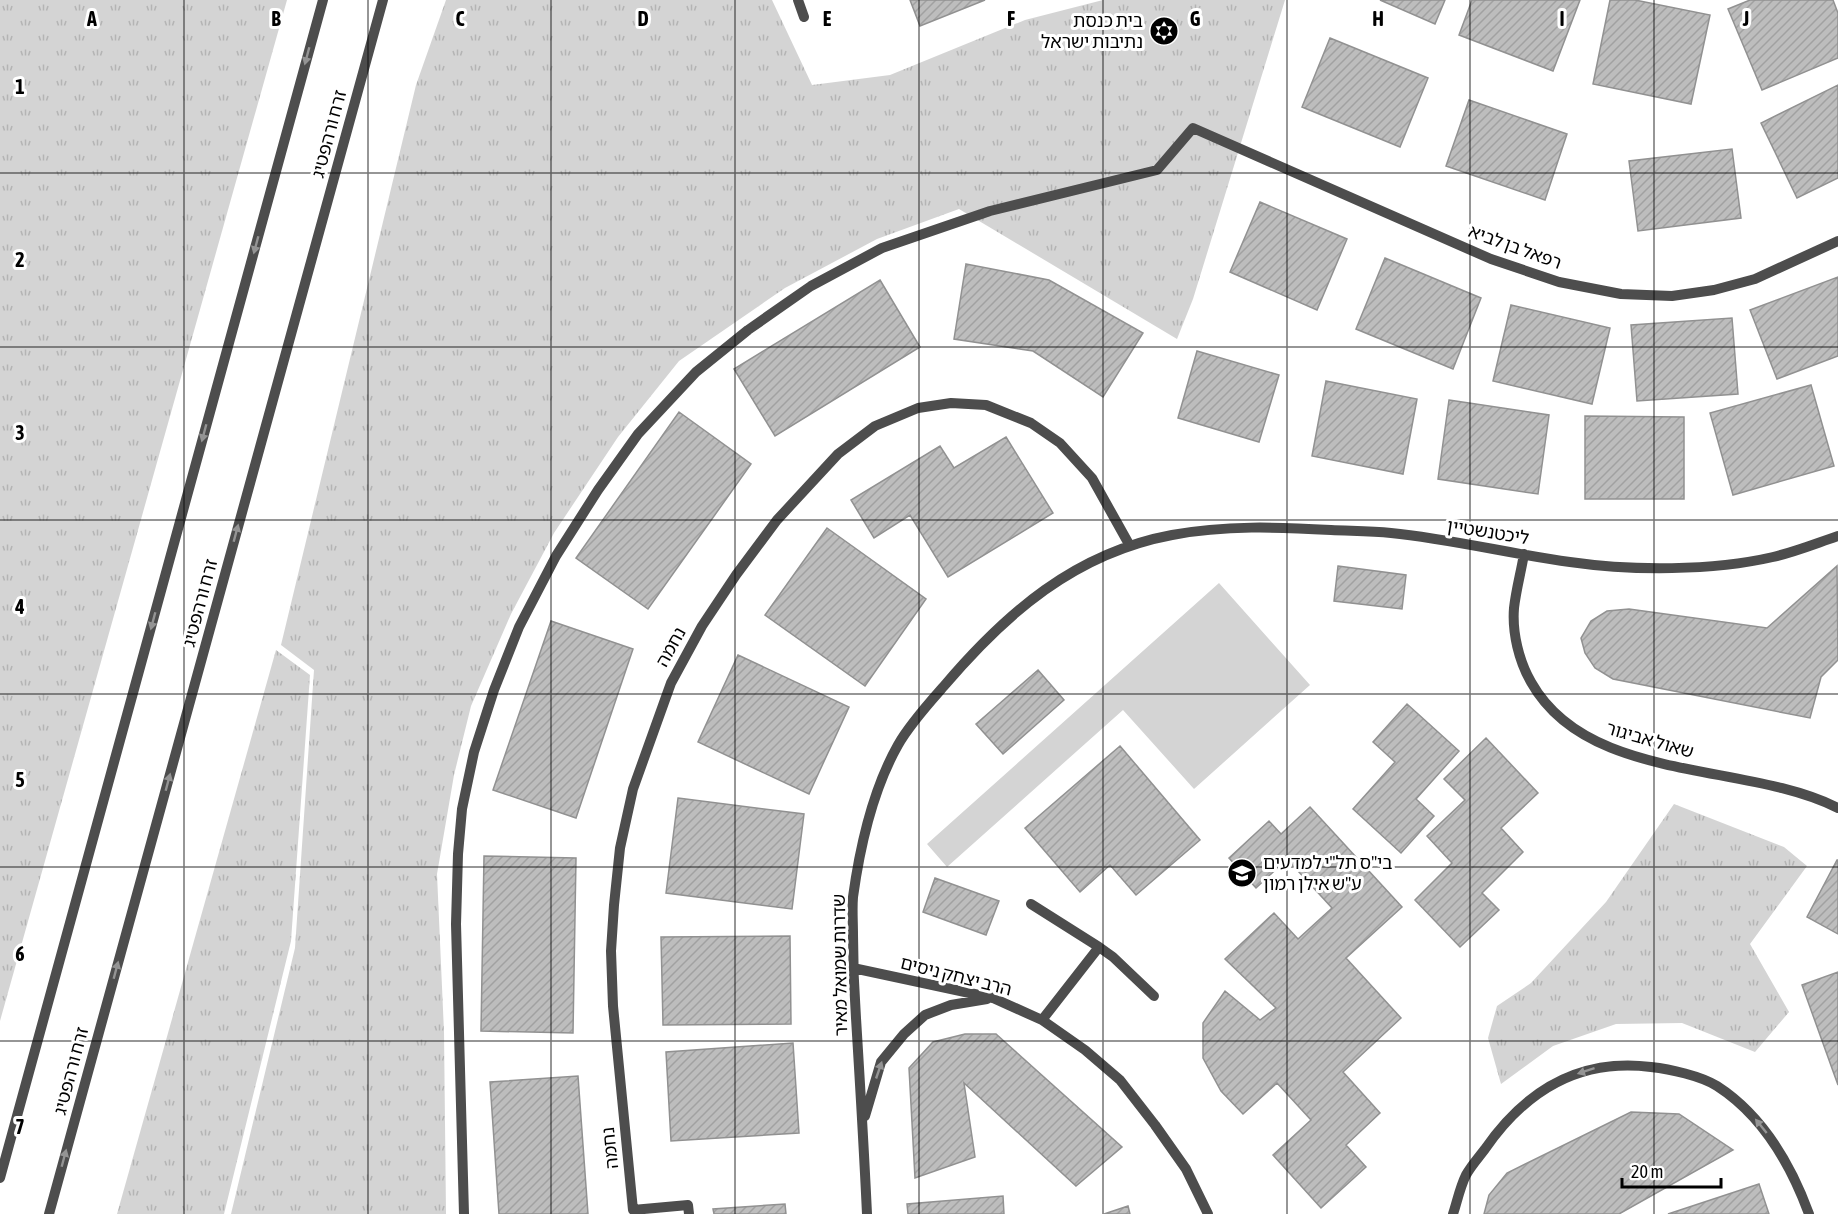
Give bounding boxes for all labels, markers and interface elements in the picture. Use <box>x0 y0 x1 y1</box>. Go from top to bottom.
text: A <box>86 7 97 30</box>
text: B <box>271 7 281 30</box>
text: C <box>456 7 465 30</box>
text: D <box>637 7 649 30</box>
text: E <box>823 7 832 30</box>
text: F <box>1007 7 1015 30</box>
text: G <box>1190 7 1201 30</box>
text: H <box>1372 7 1384 30</box>
text: I <box>1559 7 1565 30</box>
text: J <box>1742 7 1749 30</box>
place label: בית כנסת נתיבות ישראל <box>1041 10 1143 52</box>
synagogue icon: בית כנסת נתיבות ישראל <box>1148 15 1180 47</box>
one-way arrow <box>302 47 312 66</box>
text: 1 <box>15 75 25 98</box>
street label: זרח ורהפטיג <box>307 88 350 180</box>
street label: רפאל בן לביא <box>1466 220 1565 273</box>
one-way arrow <box>251 236 260 254</box>
text: 2 <box>15 248 25 271</box>
text: 3 <box>15 421 25 444</box>
one-way arrow <box>199 424 209 442</box>
street label: ליכטנשטיין <box>1446 515 1531 548</box>
one-way arrow <box>232 524 242 542</box>
street label: זרח ורהפטיג <box>178 557 221 649</box>
text: 4 <box>14 595 25 618</box>
one-way arrow <box>148 612 157 630</box>
street label: נחמה <box>651 623 690 670</box>
street label: שאול אביגור <box>1604 717 1696 762</box>
text: 5 <box>15 768 25 791</box>
one-way arrow <box>164 772 173 790</box>
place label: בי"ס תל"י למדעים ע"ש אילן רמון <box>1263 852 1393 894</box>
school or university icon: בי"ס תל"י למדעים ע"ש אילן רמון <box>1226 857 1258 889</box>
street label: שדרות שמואל מאיר <box>828 893 851 1037</box>
text: 6 <box>15 942 25 965</box>
street label: הרב יצחק ניסים <box>898 952 1014 1000</box>
one-way arrow <box>112 960 121 978</box>
street label: זרח ורהפטיג <box>49 1025 92 1117</box>
one-way arrow <box>875 1061 885 1079</box>
one-way arrow <box>1577 1067 1595 1076</box>
text: 7 <box>15 1115 25 1138</box>
one-way arrow <box>1755 1119 1767 1134</box>
street label: נחמה <box>597 1126 622 1170</box>
one-way arrow <box>60 1148 70 1167</box>
scale bar <box>1622 1151 1721 1189</box>
text: 20 m <box>1631 1161 1663 1182</box>

